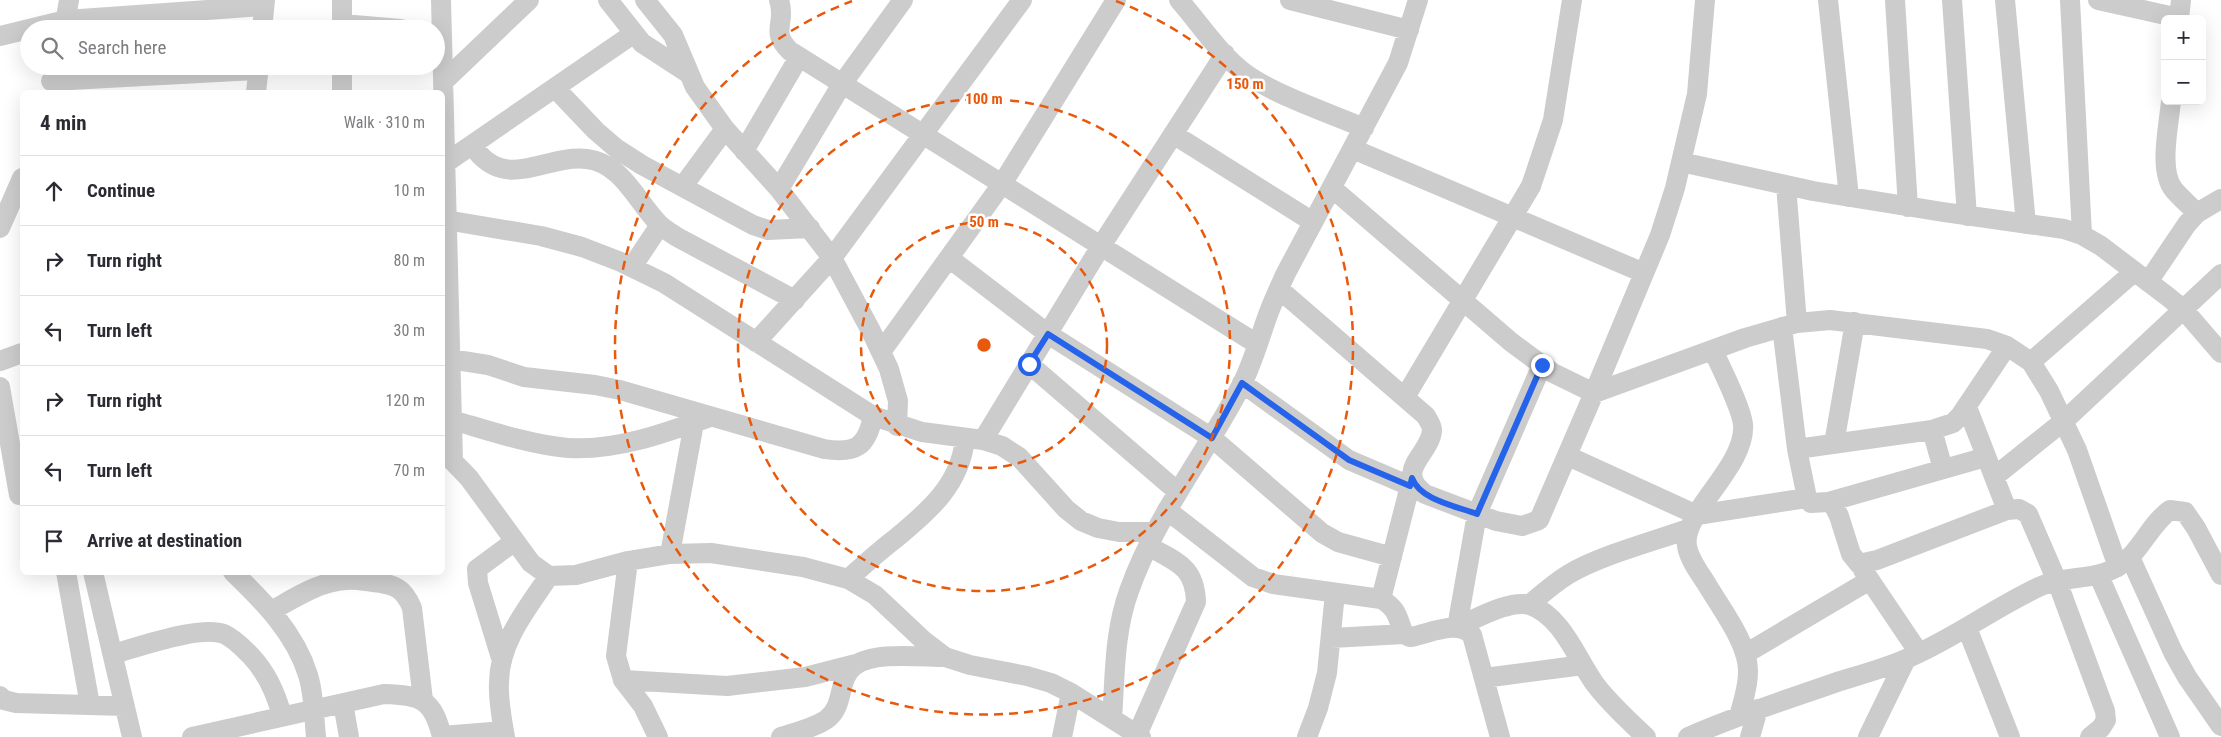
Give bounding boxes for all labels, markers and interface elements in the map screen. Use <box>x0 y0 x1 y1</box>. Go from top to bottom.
map controls <box>2161 15 2206 105</box>
button: + <box>2161 15 2206 60</box>
search box <box>20 20 445 75</box>
icon: search <box>38 34 66 62</box>
text: Search here <box>78 36 166 59</box>
button: − <box>2161 60 2206 105</box>
text: 150 m <box>1226 75 1264 93</box>
text: 100 m <box>965 90 1003 108</box>
text: 4 min <box>40 111 87 135</box>
text: Walk · 310 m <box>344 113 425 132</box>
icon: ahead <box>40 177 68 205</box>
text: Continue <box>87 179 155 202</box>
text: 10 m <box>393 181 425 200</box>
text: 50 m <box>969 213 999 231</box>
icon: right <box>40 247 68 275</box>
text: Turn right <box>87 249 162 272</box>
text: 80 m <box>393 251 425 270</box>
icon: left <box>40 317 68 345</box>
text: Turn left <box>87 319 152 342</box>
text: 30 m <box>393 321 425 340</box>
centre of rings <box>975 336 993 354</box>
route start <box>1018 353 1041 376</box>
route end <box>1531 354 1554 377</box>
icon: right <box>40 387 68 415</box>
text: Turn right <box>87 389 162 412</box>
text: 120 m <box>386 391 425 410</box>
icon: left <box>40 457 68 485</box>
text: Turn left <box>87 459 152 482</box>
text: 70 m <box>393 461 425 480</box>
icon: arrive <box>40 527 68 555</box>
text: Arrive at destination <box>87 529 242 552</box>

